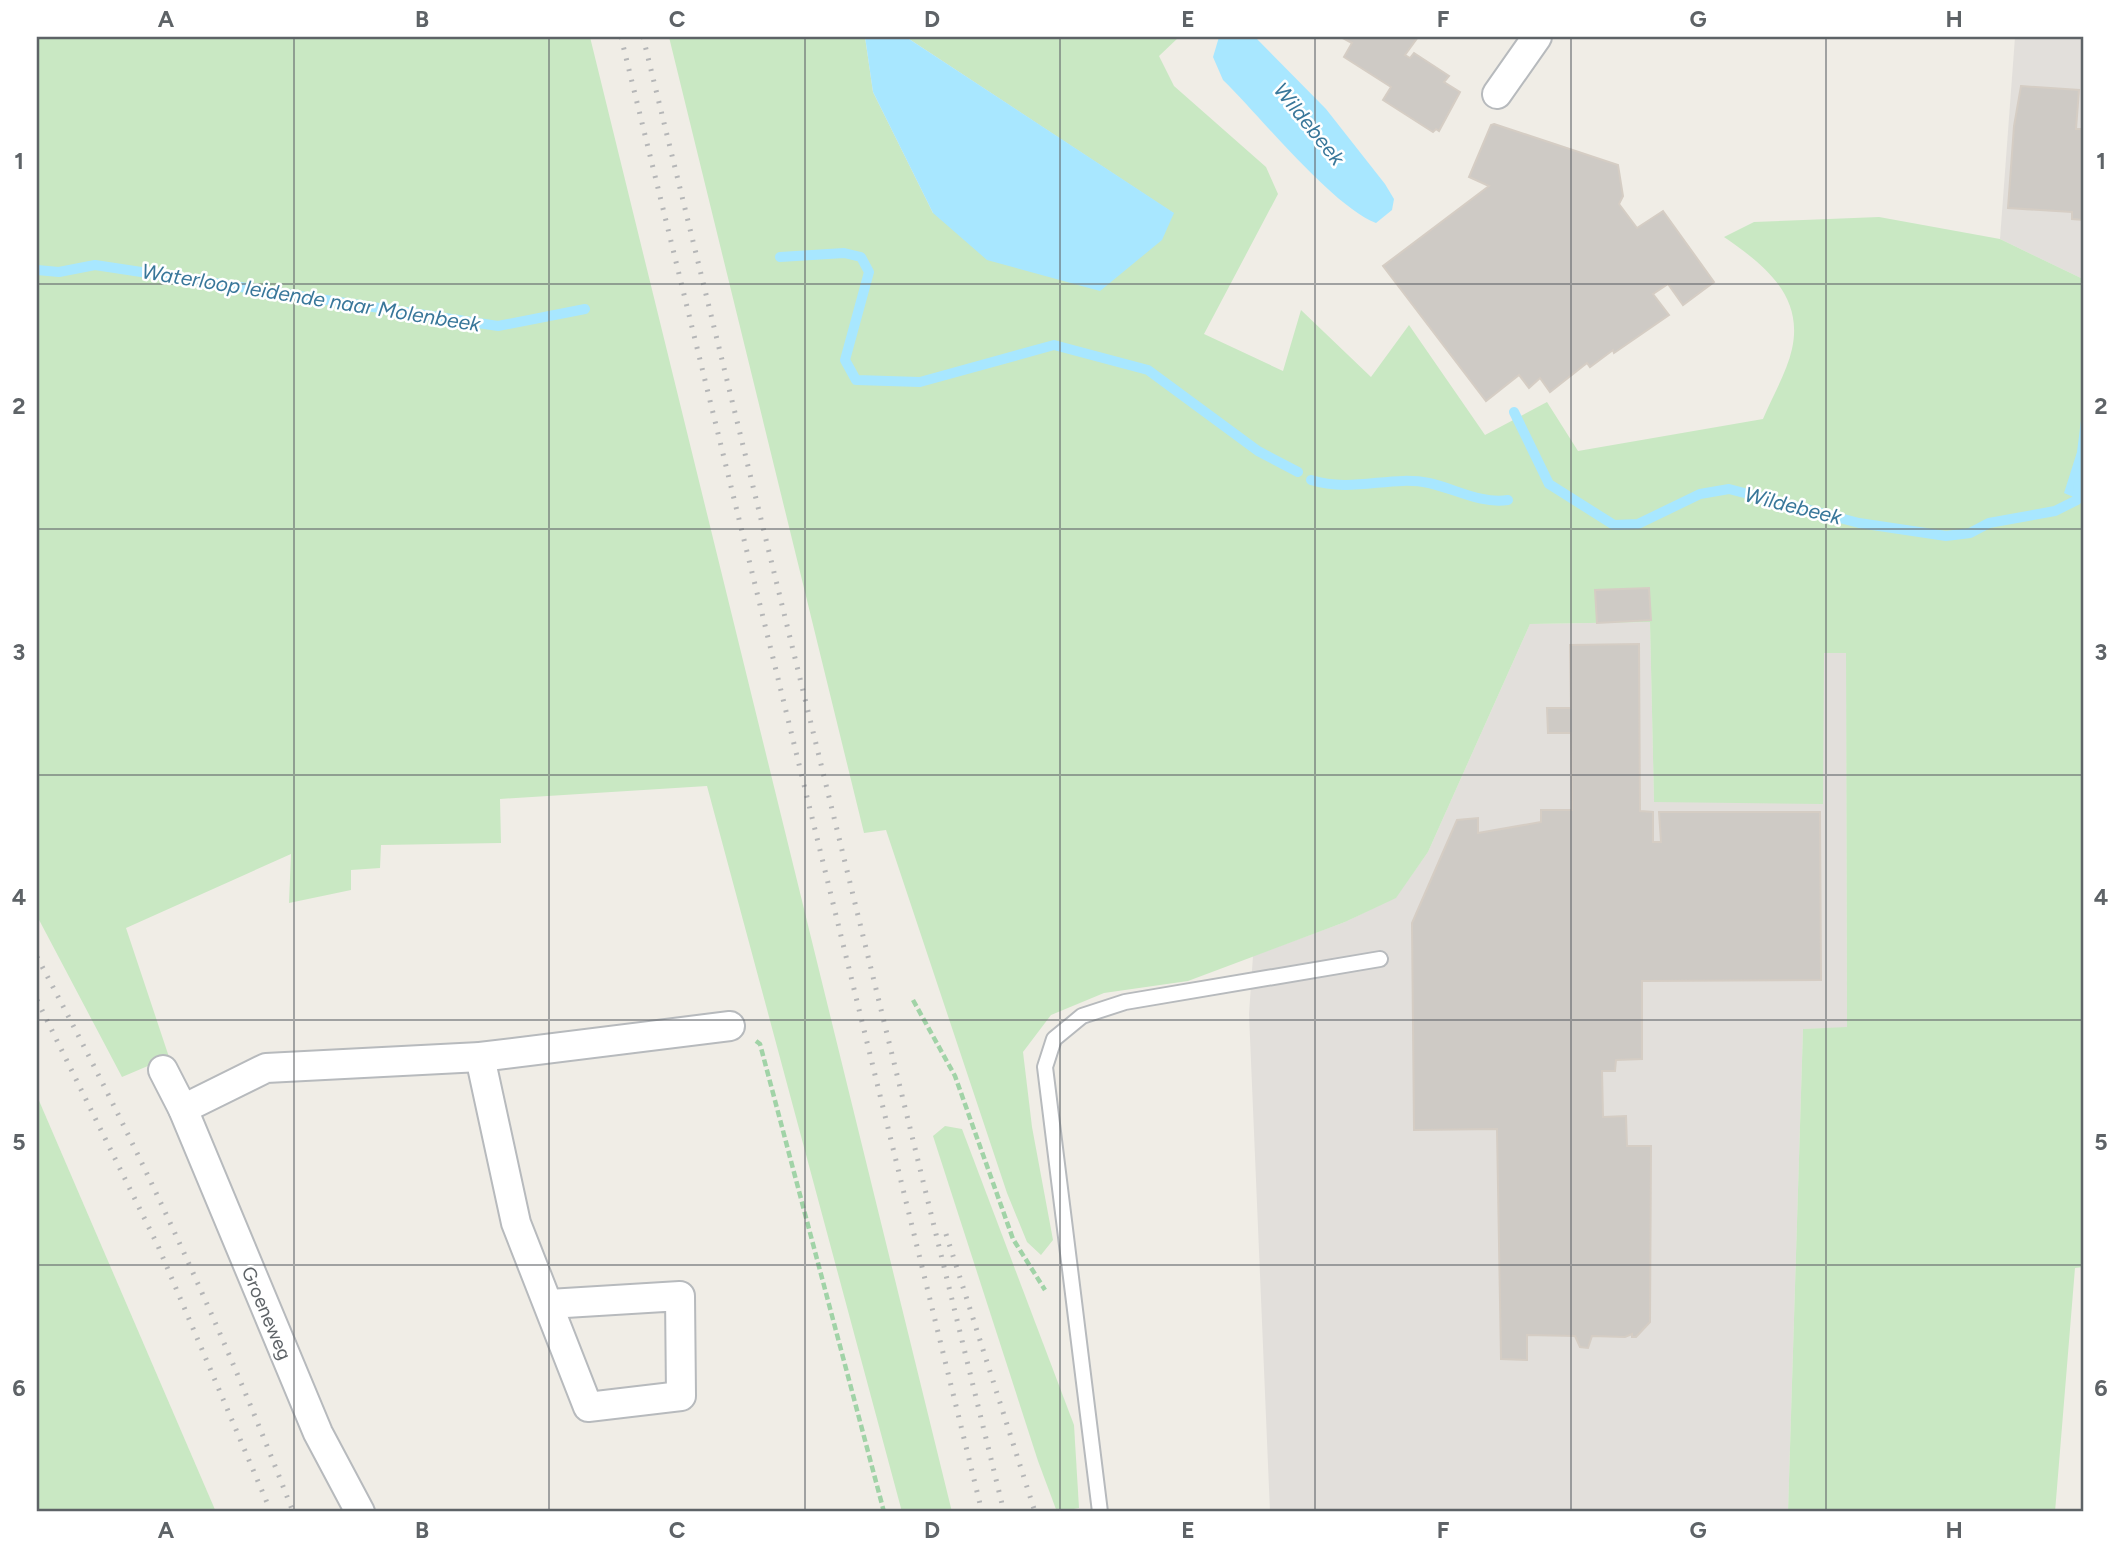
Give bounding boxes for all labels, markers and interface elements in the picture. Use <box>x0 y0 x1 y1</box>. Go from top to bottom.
text: A <box>158 5 175 33</box>
text: B <box>415 5 429 33</box>
text: C <box>669 5 686 33</box>
text: D <box>924 5 940 33</box>
text: E <box>1181 5 1195 33</box>
text: F <box>1437 5 1450 33</box>
text: G <box>1689 5 1707 33</box>
text: H <box>1945 5 1963 33</box>
water label: Wildebeek <box>1269 77 1351 171</box>
text: 1 <box>14 147 24 175</box>
text: 1 <box>2096 147 2106 175</box>
water label: Waterloop leidende naar Molenbeek <box>140 258 483 337</box>
text: 2 <box>12 392 26 420</box>
text: 2 <box>2094 392 2108 420</box>
water label: Wildebeek <box>1742 481 1845 530</box>
text: 3 <box>13 638 25 666</box>
text: 3 <box>2095 638 2107 666</box>
text: 4 <box>12 883 26 911</box>
text: 4 <box>2094 883 2108 911</box>
text: 5 <box>12 1128 26 1156</box>
text: 5 <box>2094 1128 2108 1156</box>
street label: Groeneweg <box>237 1263 297 1363</box>
text: 6 <box>12 1374 26 1402</box>
text: 6 <box>2094 1374 2108 1402</box>
text: A <box>158 1516 175 1544</box>
text: B <box>415 1516 429 1544</box>
text: C <box>669 1516 686 1544</box>
text: D <box>924 1516 940 1544</box>
text: E <box>1181 1516 1195 1544</box>
text: F <box>1437 1516 1450 1544</box>
text: G <box>1689 1516 1707 1544</box>
text: H <box>1945 1516 1963 1544</box>

